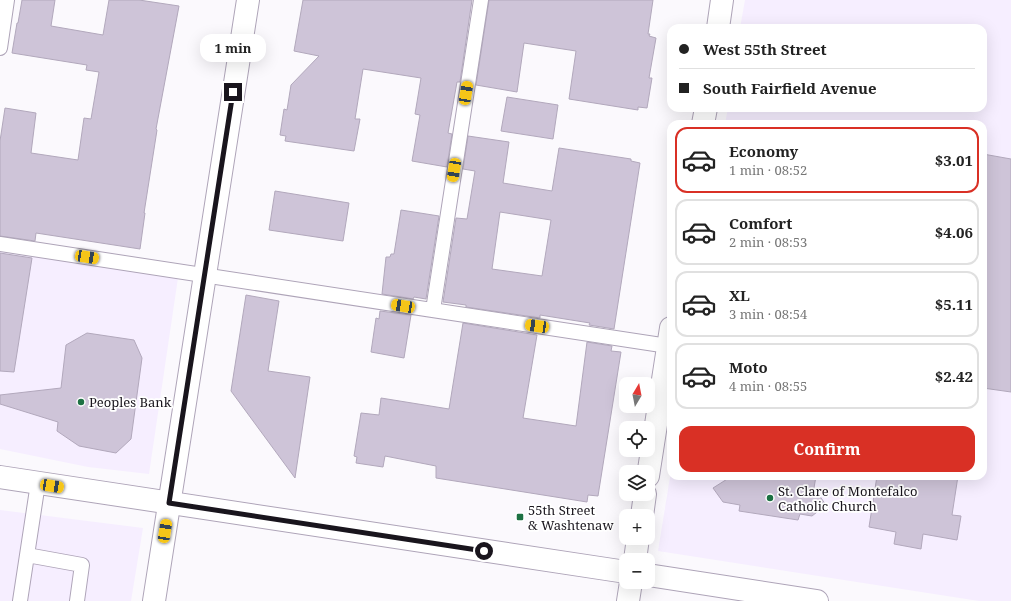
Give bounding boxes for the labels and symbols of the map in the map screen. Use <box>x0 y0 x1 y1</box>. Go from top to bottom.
callout: 1 min <box>200 34 266 62</box>
car <box>458 80 474 106</box>
route end <box>224 83 242 101</box>
car <box>446 157 462 183</box>
car <box>74 249 100 265</box>
car <box>390 298 416 314</box>
car <box>524 318 550 334</box>
north arrow <box>619 377 655 413</box>
place label: Peoples Bank <box>89 393 172 411</box>
marker: Peoples Bank <box>76 397 86 407</box>
car <box>39 478 65 494</box>
place label: St. Clare of Montefalco Catholic Church <box>778 482 917 515</box>
marker: St. Clare of Montefalco Catholic Church <box>765 493 775 503</box>
place label: 55th Street & Washtenaw <box>528 501 614 534</box>
marker: 55th Street & Washtenaw <box>515 512 525 522</box>
car <box>157 518 173 544</box>
route start <box>475 542 493 560</box>

